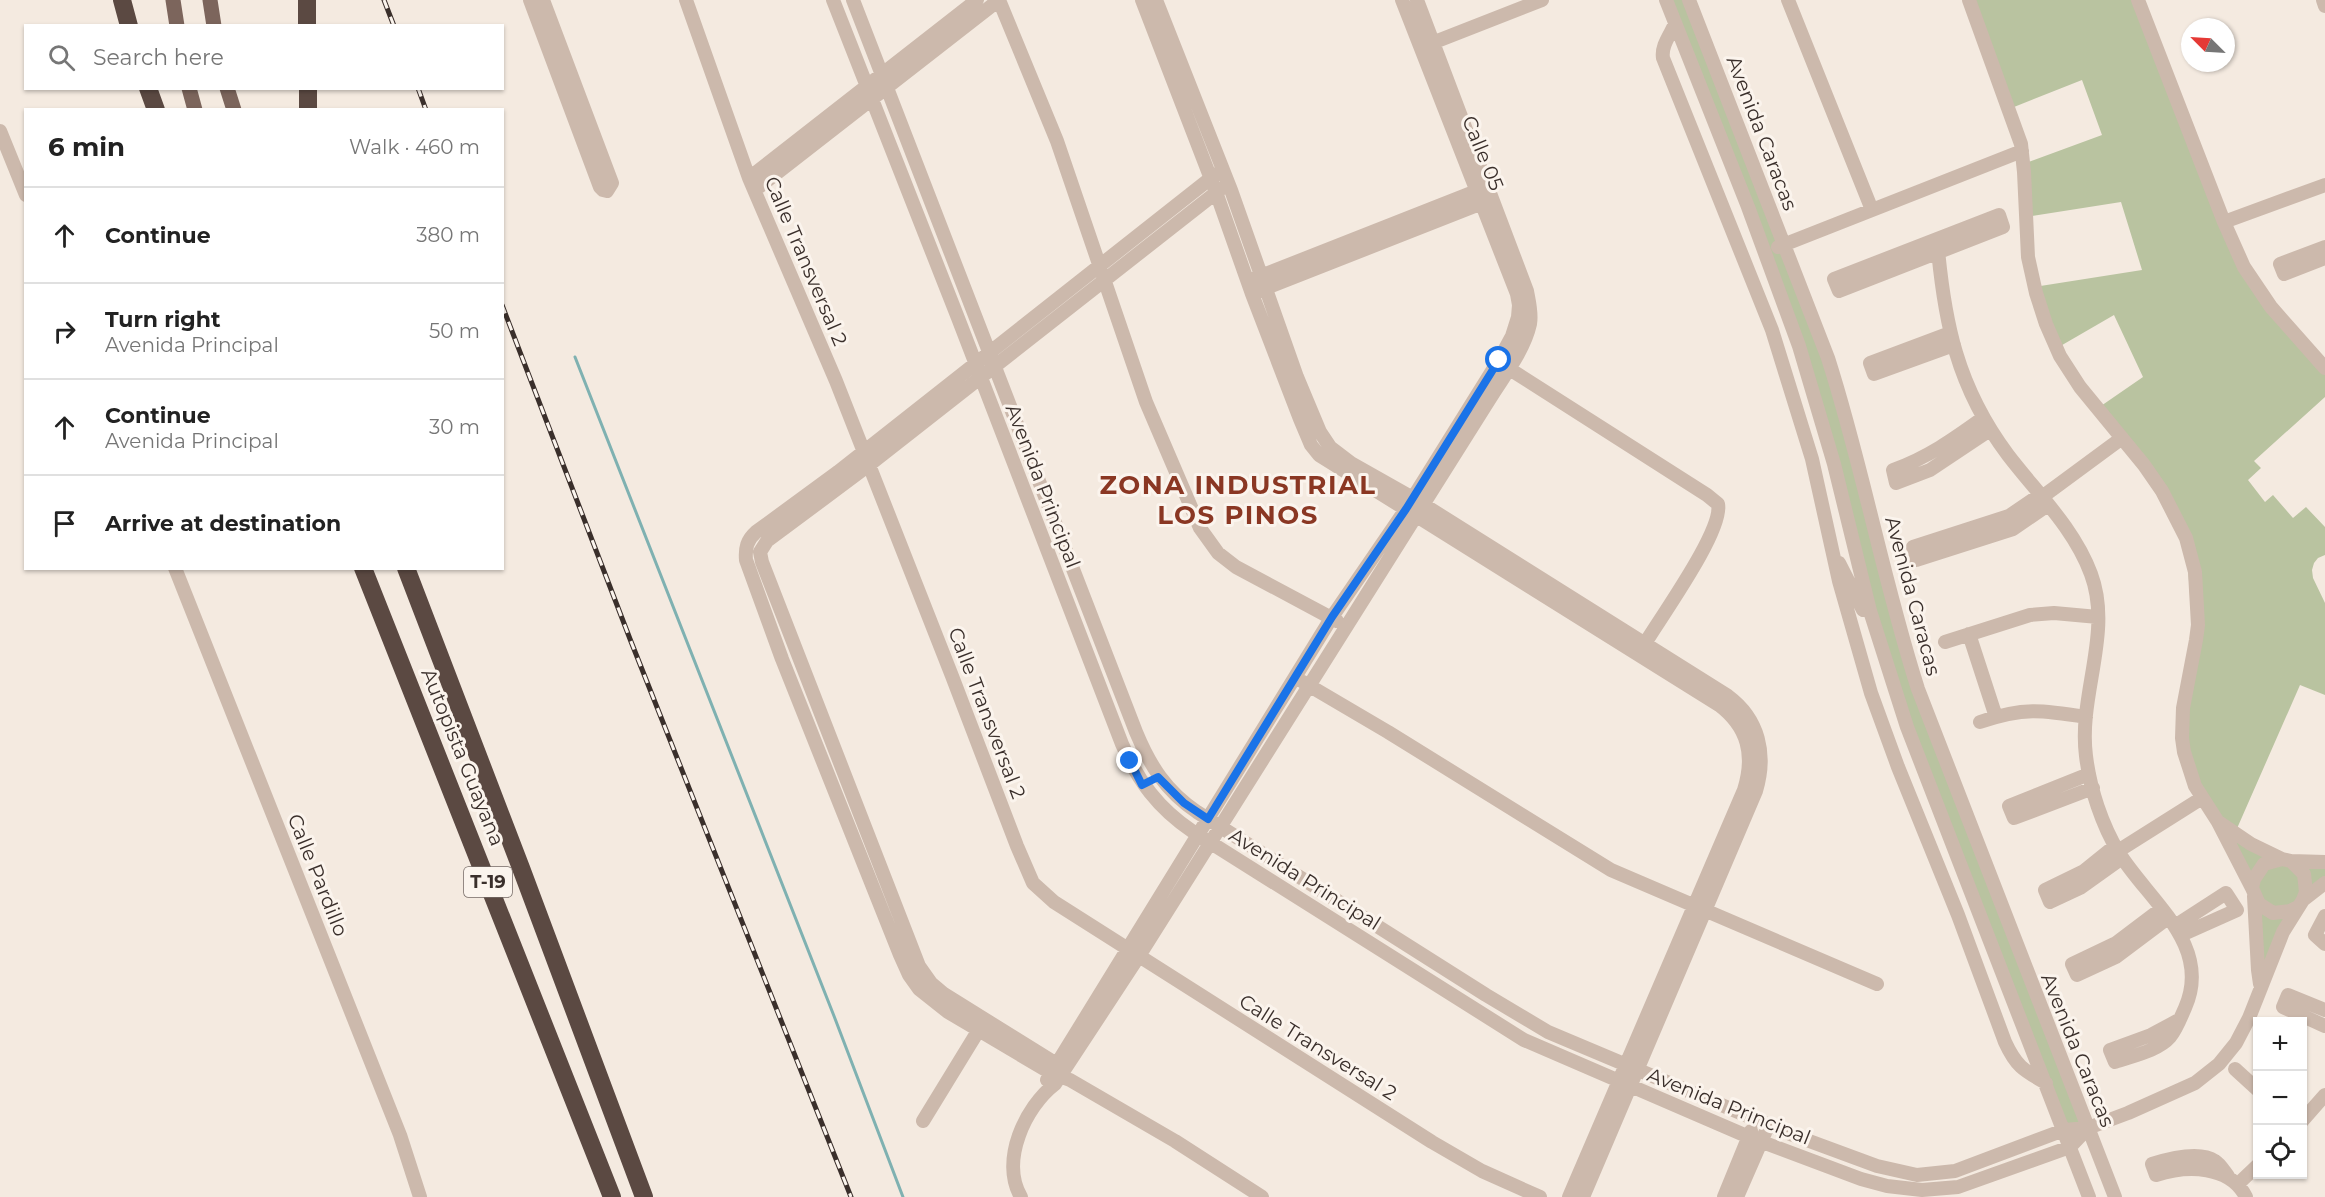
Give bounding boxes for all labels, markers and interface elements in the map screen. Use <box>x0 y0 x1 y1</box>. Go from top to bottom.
north arrow <box>2181 18 2235 72</box>
search box <box>24 24 504 90</box>
icon: search <box>45 41 78 74</box>
text: Search here <box>93 44 224 71</box>
street label: Avenida Caracas <box>1721 52 1803 214</box>
street label: Calle 05 <box>1457 112 1509 194</box>
text: 6 min <box>48 131 125 163</box>
text: Walk · 460 m <box>349 135 480 159</box>
street label: Calle Transversal 2 <box>760 173 852 349</box>
icon: ahead <box>48 219 81 252</box>
text: Continue <box>105 222 211 249</box>
text: 380 m <box>416 223 480 247</box>
text: Turn right <box>105 306 220 333</box>
icon: right <box>48 315 81 348</box>
text: 50 m <box>429 319 480 343</box>
text: Avenida Principal <box>105 333 279 357</box>
route start <box>1485 346 1511 372</box>
street label: Avenida Principal <box>1001 401 1085 571</box>
text: Continue <box>105 402 211 429</box>
icon: ahead <box>48 411 81 444</box>
text: 30 m <box>429 415 480 439</box>
text: Avenida Principal <box>105 429 279 453</box>
district label: ZONA INDUSTRIAL LOS PINOS <box>1099 469 1377 531</box>
icon: arrive <box>48 507 81 540</box>
text: Arrive at destination <box>105 510 341 537</box>
street label: Avenida Caracas <box>1880 514 1946 678</box>
street label: Calle Transversal 2 <box>943 624 1031 802</box>
street label: Autopista Guayana <box>416 665 510 849</box>
route end <box>1116 747 1142 773</box>
street label: Calle Pardillo <box>283 810 353 940</box>
street label: Avenida Principal <box>1225 823 1385 935</box>
road number: T-19 <box>464 867 512 897</box>
street label: Avenida Caracas <box>2036 970 2120 1131</box>
street label: Calle Transversal 2 <box>1235 989 1401 1105</box>
map controls <box>2253 1017 2307 1179</box>
button: + <box>2253 1017 2307 1071</box>
street label: Avenida Principal <box>1644 1062 1814 1150</box>
button: − <box>2253 1071 2307 1125</box>
button: locate <box>2253 1125 2307 1179</box>

